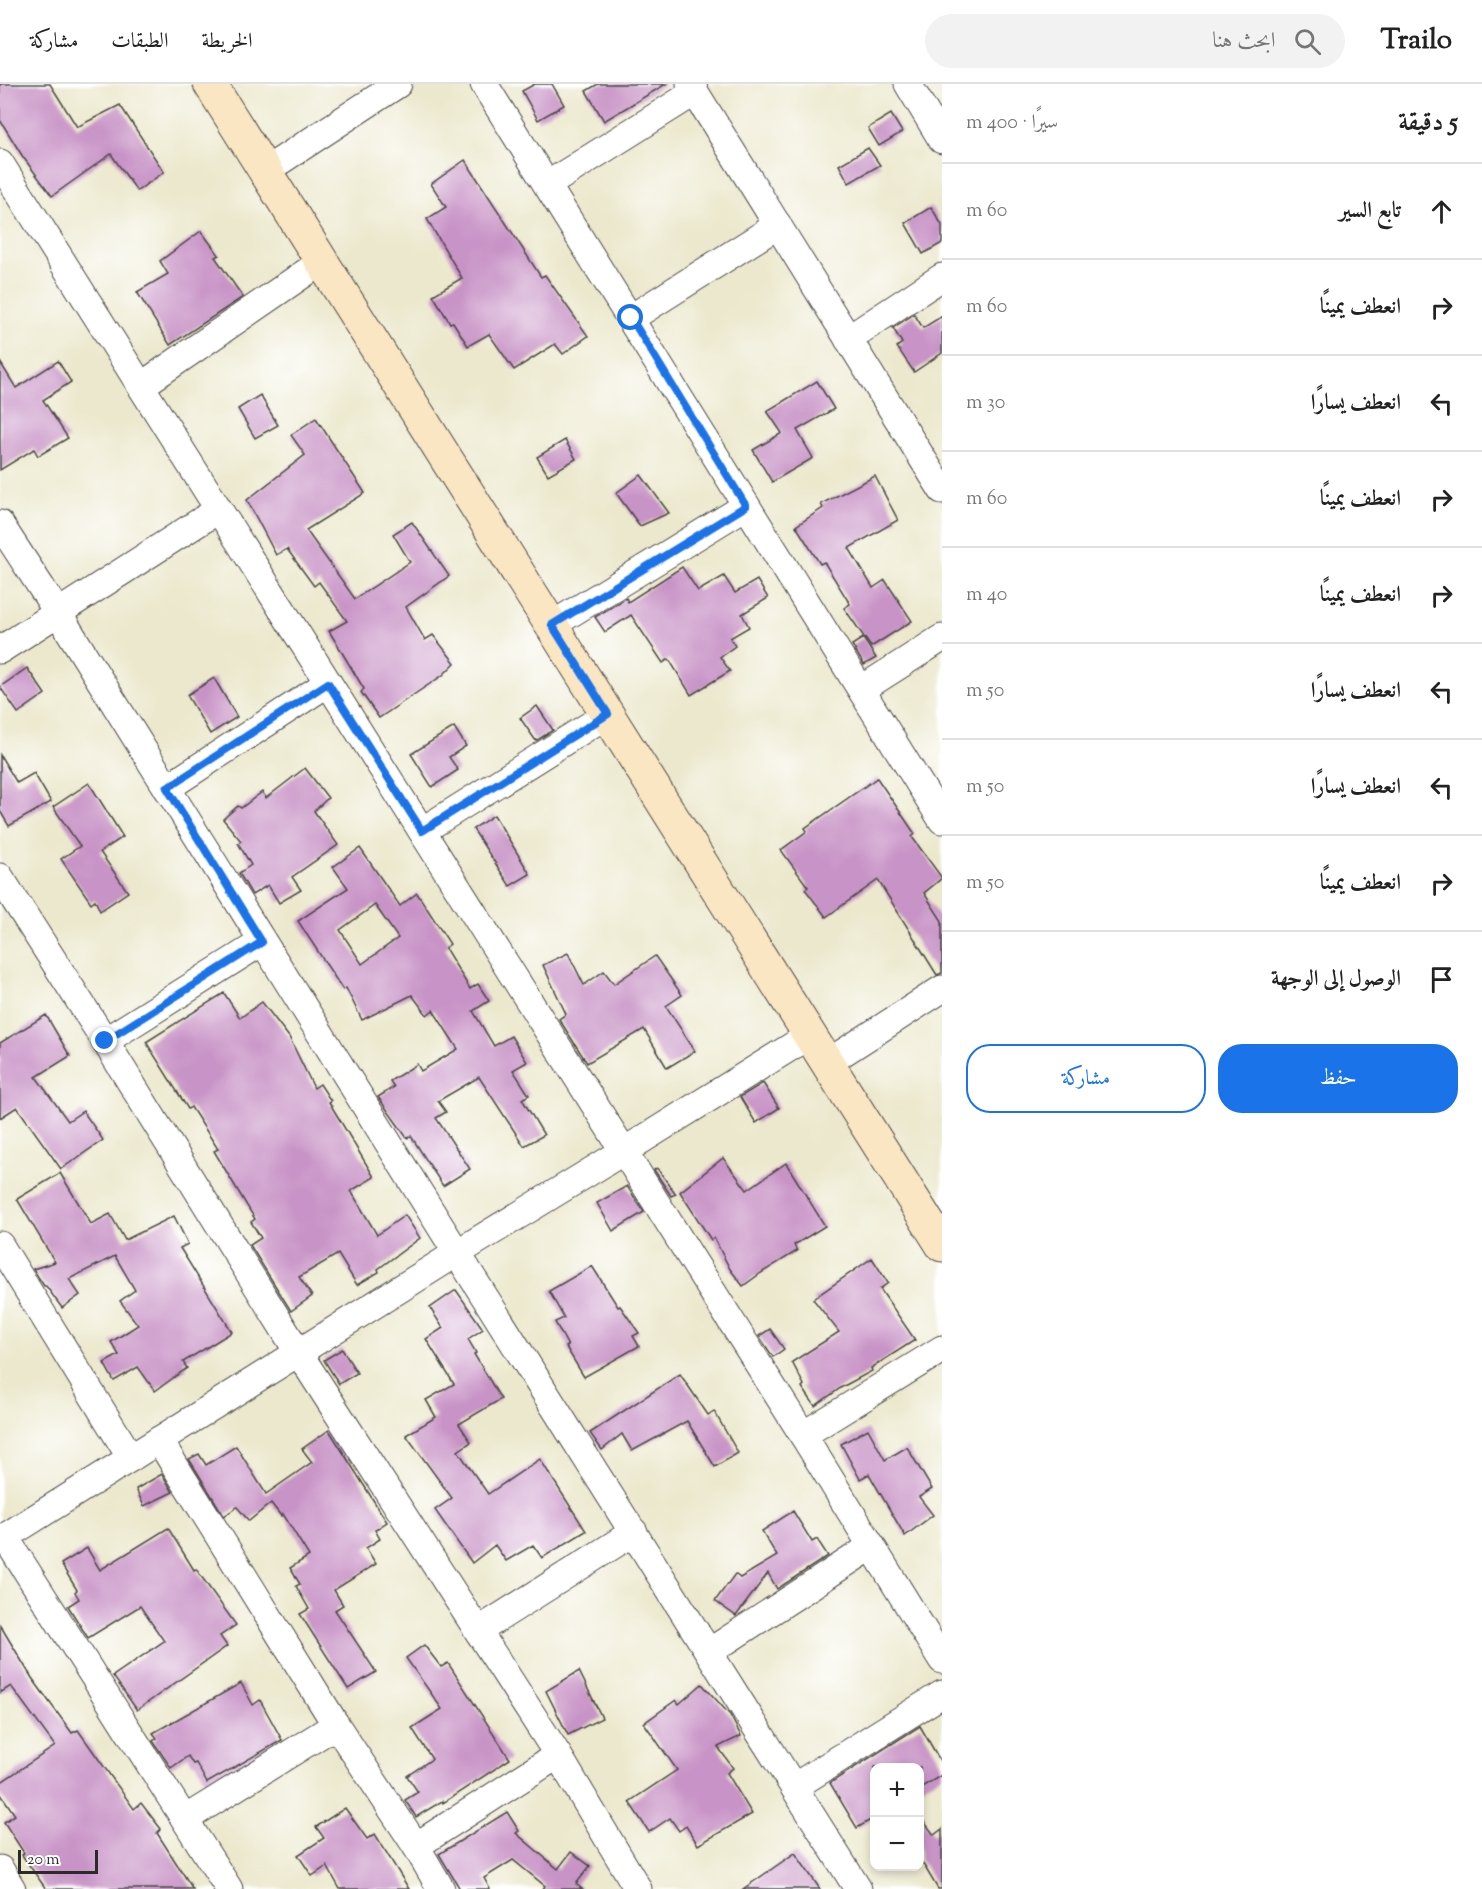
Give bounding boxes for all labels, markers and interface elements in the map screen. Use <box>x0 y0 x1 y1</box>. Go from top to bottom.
search box <box>925 14 1345 68</box>
text: Trailo <box>1381 21 1452 61</box>
icon: search <box>1291 25 1324 58</box>
text: ابحث هنا <box>1212 26 1276 58</box>
text: مشاركة <box>30 27 78 57</box>
text: الطبقات <box>111 27 168 57</box>
text: الخريطة <box>201 27 253 57</box>
text: 5 دقيقة <box>1398 105 1458 142</box>
text: سيرًا · 400 m <box>966 109 1058 138</box>
icon: ahead <box>1425 195 1458 228</box>
text: تابع السير <box>1339 196 1401 228</box>
text: 60 m <box>966 197 1007 226</box>
icon: right <box>1425 291 1458 324</box>
text: انعطف يمينًا <box>1320 292 1401 324</box>
text: 60 m <box>966 293 1007 322</box>
route start <box>617 304 643 330</box>
icon: left <box>1425 387 1458 420</box>
text: انعطف يسارًا <box>1311 388 1401 420</box>
text: 30 m <box>966 389 1005 418</box>
icon: right <box>1425 483 1458 516</box>
text: انعطف يمينًا <box>1320 484 1401 516</box>
text: 60 m <box>966 485 1007 514</box>
icon: right <box>1425 579 1458 612</box>
text: انعطف يمينًا <box>1320 580 1401 612</box>
text: 40 m <box>966 581 1007 610</box>
icon: left <box>1425 675 1458 708</box>
text: انعطف يسارًا <box>1311 676 1401 708</box>
text: 50 m <box>966 677 1004 706</box>
icon: left <box>1425 771 1458 804</box>
text: انعطف يسارًا <box>1311 772 1401 804</box>
text: 50 m <box>966 773 1004 802</box>
icon: right <box>1425 867 1458 900</box>
text: انعطف يمينًا <box>1320 868 1401 900</box>
text: 50 m <box>966 869 1004 898</box>
icon: arrive <box>1425 963 1458 996</box>
text: الوصول إلى الوجهة <box>1271 964 1401 996</box>
route end <box>91 1027 117 1053</box>
button: مشاركة <box>966 1044 1206 1113</box>
button: حفظ <box>1218 1044 1458 1113</box>
map controls <box>870 1763 924 1871</box>
button: + <box>870 1763 924 1817</box>
button: − <box>870 1817 924 1871</box>
scale bar <box>18 1847 98 1874</box>
text: 20 m <box>27 1849 60 1872</box>

